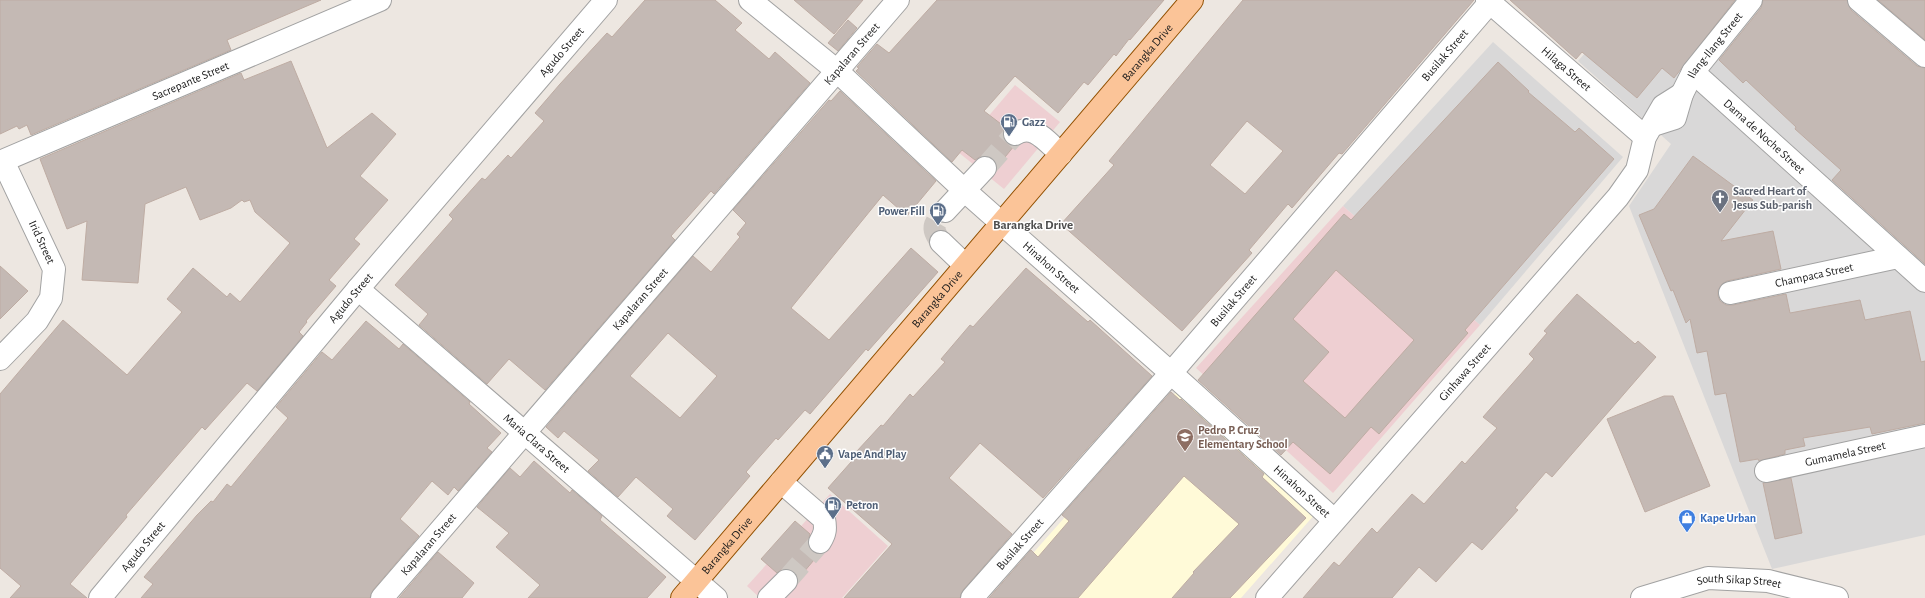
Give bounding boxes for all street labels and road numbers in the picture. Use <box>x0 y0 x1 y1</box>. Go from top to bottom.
street label: Ilang-Ilang Street <box>1685 10 1745 80</box>
street label: Kapalaran Street <box>822 20 882 87</box>
street label: Barangka Drive <box>1120 22 1175 83</box>
street label: Agudo Street <box>537 25 586 79</box>
street label: Busilak Street <box>1419 27 1470 83</box>
street label: Hilaga Street <box>1539 44 1594 93</box>
street label: Sacrepante Street <box>150 59 231 102</box>
street label: Dama de Noche Street <box>1721 97 1807 176</box>
street label: Irid Street <box>27 218 57 266</box>
street label: Hinahon Street <box>1021 239 1082 296</box>
street label: Champaca Street <box>1774 261 1854 289</box>
street label: Kapalaran Street <box>610 265 670 332</box>
street label: Barangka Drive <box>909 268 965 330</box>
street label: Agudo Street <box>326 270 375 325</box>
street label: Busilak Street <box>1208 272 1259 329</box>
street label: Ginhawa Street <box>1436 341 1493 403</box>
street label: Maria Clara Street <box>501 411 572 475</box>
street label: Gumamela Street <box>1804 439 1887 468</box>
street label: Hinahon Street <box>1271 463 1333 520</box>
street label: Kapalaran Street <box>398 511 458 578</box>
street label: Barangka Drive <box>699 515 754 576</box>
street label: Busilak Street <box>994 516 1046 572</box>
street label: Agudo Street <box>119 519 167 574</box>
street label: South Sikap Street <box>1695 572 1783 590</box>

